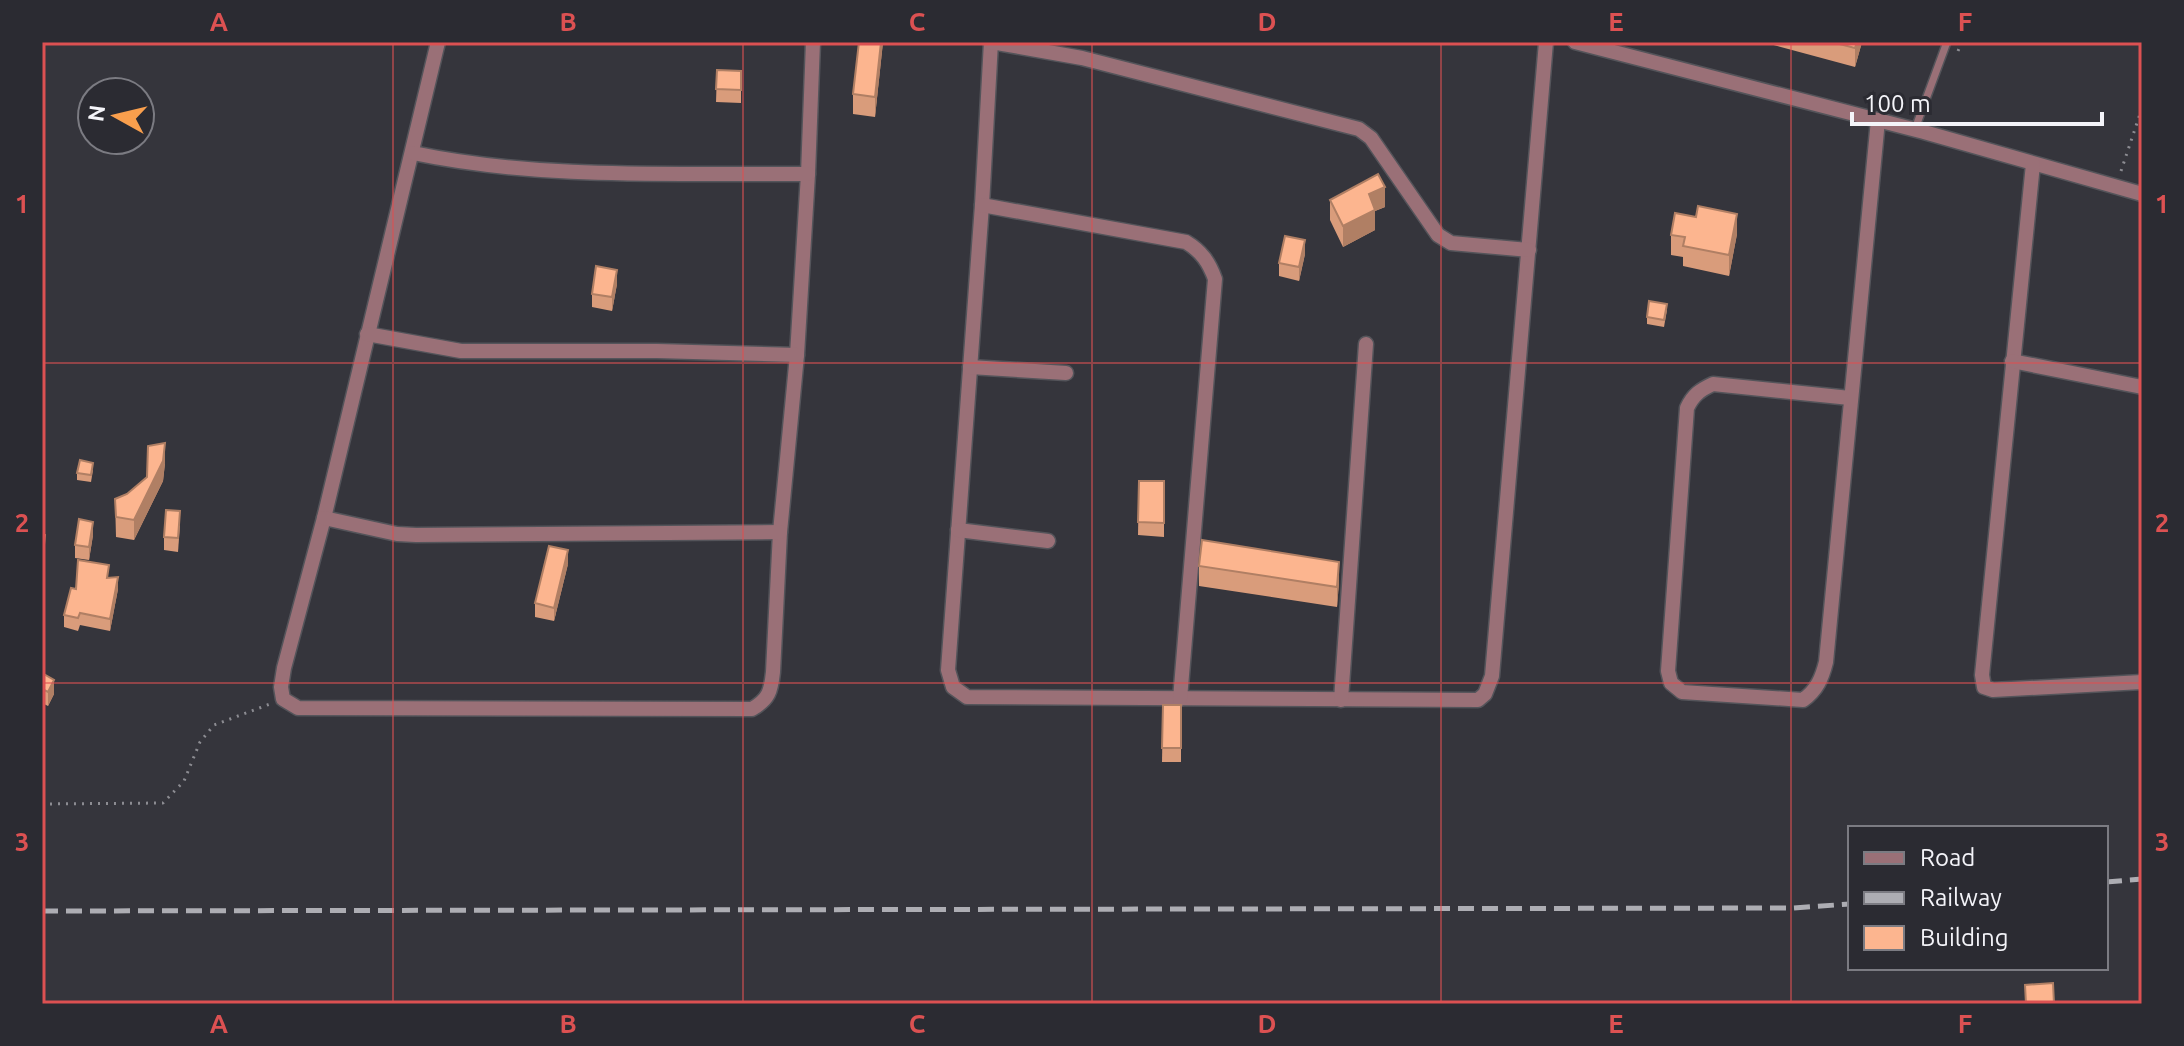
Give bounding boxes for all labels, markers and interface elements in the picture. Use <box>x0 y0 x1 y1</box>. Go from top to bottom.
text: A <box>210 7 229 36</box>
text: B <box>559 7 577 36</box>
text: C <box>909 7 926 36</box>
text: D <box>1258 7 1276 36</box>
text: E <box>1608 7 1624 36</box>
text: F <box>1958 7 1972 36</box>
north arrow <box>76 76 156 156</box>
scale bar <box>1852 76 2102 126</box>
text: 100 m <box>1864 90 1931 117</box>
text: N <box>82 103 109 123</box>
text: 1 <box>15 189 29 218</box>
text: 1 <box>2155 189 2169 218</box>
text: 2 <box>15 508 29 537</box>
text: 2 <box>2155 508 2169 537</box>
legend <box>1848 826 2108 970</box>
text: 3 <box>15 827 29 856</box>
text: 3 <box>2155 827 2169 856</box>
text: Road <box>1920 844 1975 871</box>
text: Railway <box>1920 884 2002 911</box>
text: Building <box>1920 924 2008 951</box>
text: A <box>210 1009 229 1038</box>
text: B <box>559 1009 577 1038</box>
text: C <box>909 1009 926 1038</box>
text: D <box>1258 1009 1276 1038</box>
text: E <box>1608 1009 1624 1038</box>
text: F <box>1958 1009 1972 1038</box>

